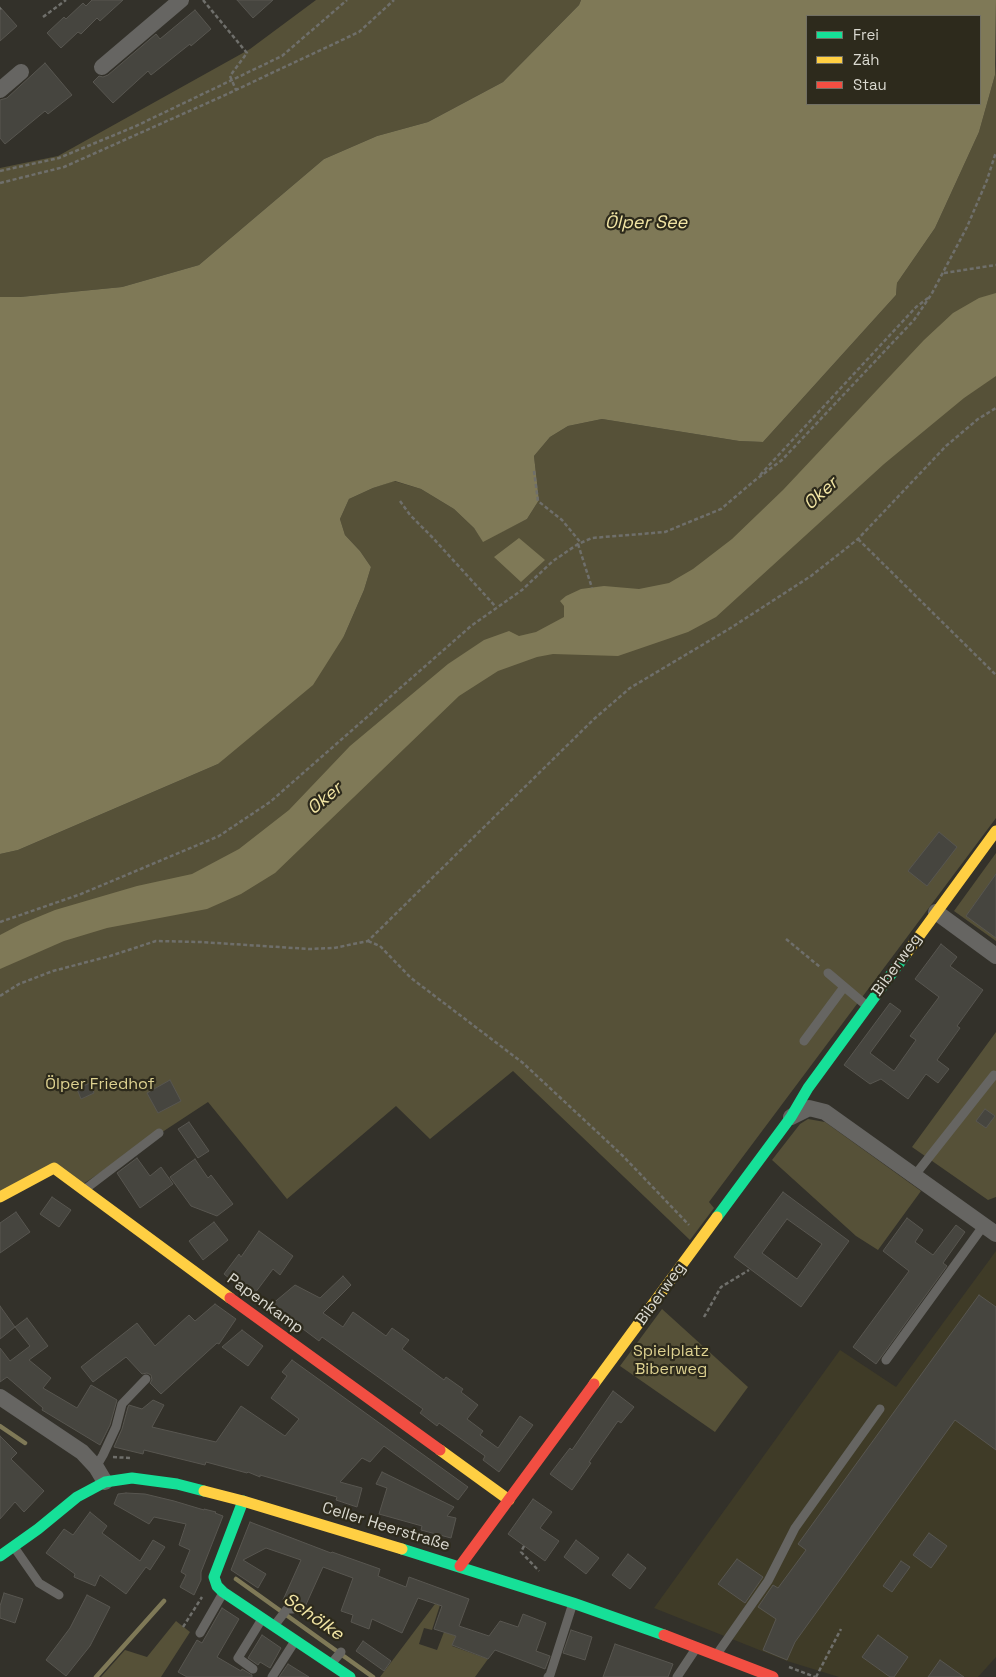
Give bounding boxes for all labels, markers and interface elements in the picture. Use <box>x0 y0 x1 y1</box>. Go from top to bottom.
legend <box>806 15 981 105</box>
text: Frei <box>853 25 879 44</box>
text: Zäh <box>853 50 879 69</box>
text: Stau <box>853 75 887 94</box>
water label: Ölper See <box>605 212 687 234</box>
water label: Oker <box>799 473 843 515</box>
water label: Oker <box>303 778 347 820</box>
street label: Biberweg <box>868 930 926 1000</box>
park label: Ölper Friedhof <box>45 1075 155 1095</box>
street label: Biberweg <box>632 1259 690 1329</box>
street label: Papenkamp <box>223 1270 307 1338</box>
park label: Spielplatz Biberweg <box>633 1342 709 1380</box>
street label: Celler Heerstraße <box>320 1498 452 1556</box>
water label: Schölke <box>279 1589 347 1645</box>

